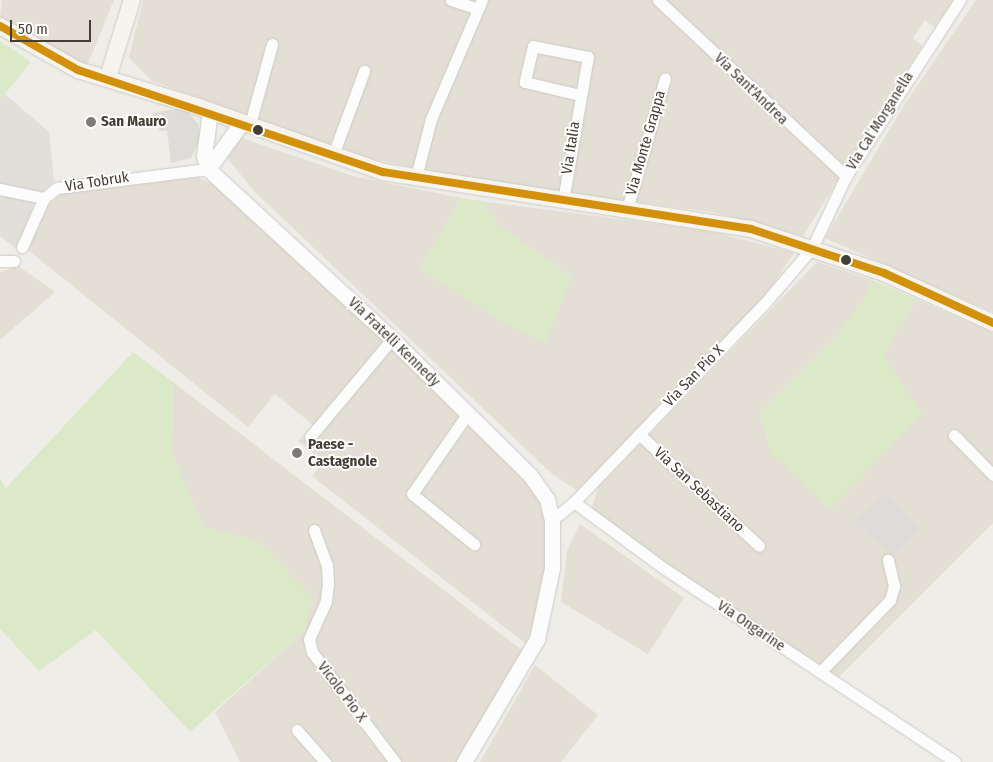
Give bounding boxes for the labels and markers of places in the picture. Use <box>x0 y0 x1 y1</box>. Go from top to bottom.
place label: San Mauro <box>101 113 166 131</box>
marker: San Mauro <box>85 116 97 128</box>
unlabelled marker <box>253 125 263 135</box>
unlabelled marker <box>841 255 851 265</box>
place label: Paese - Castagnole <box>308 435 377 470</box>
marker: Paese - Castagnole <box>290 446 304 460</box>

